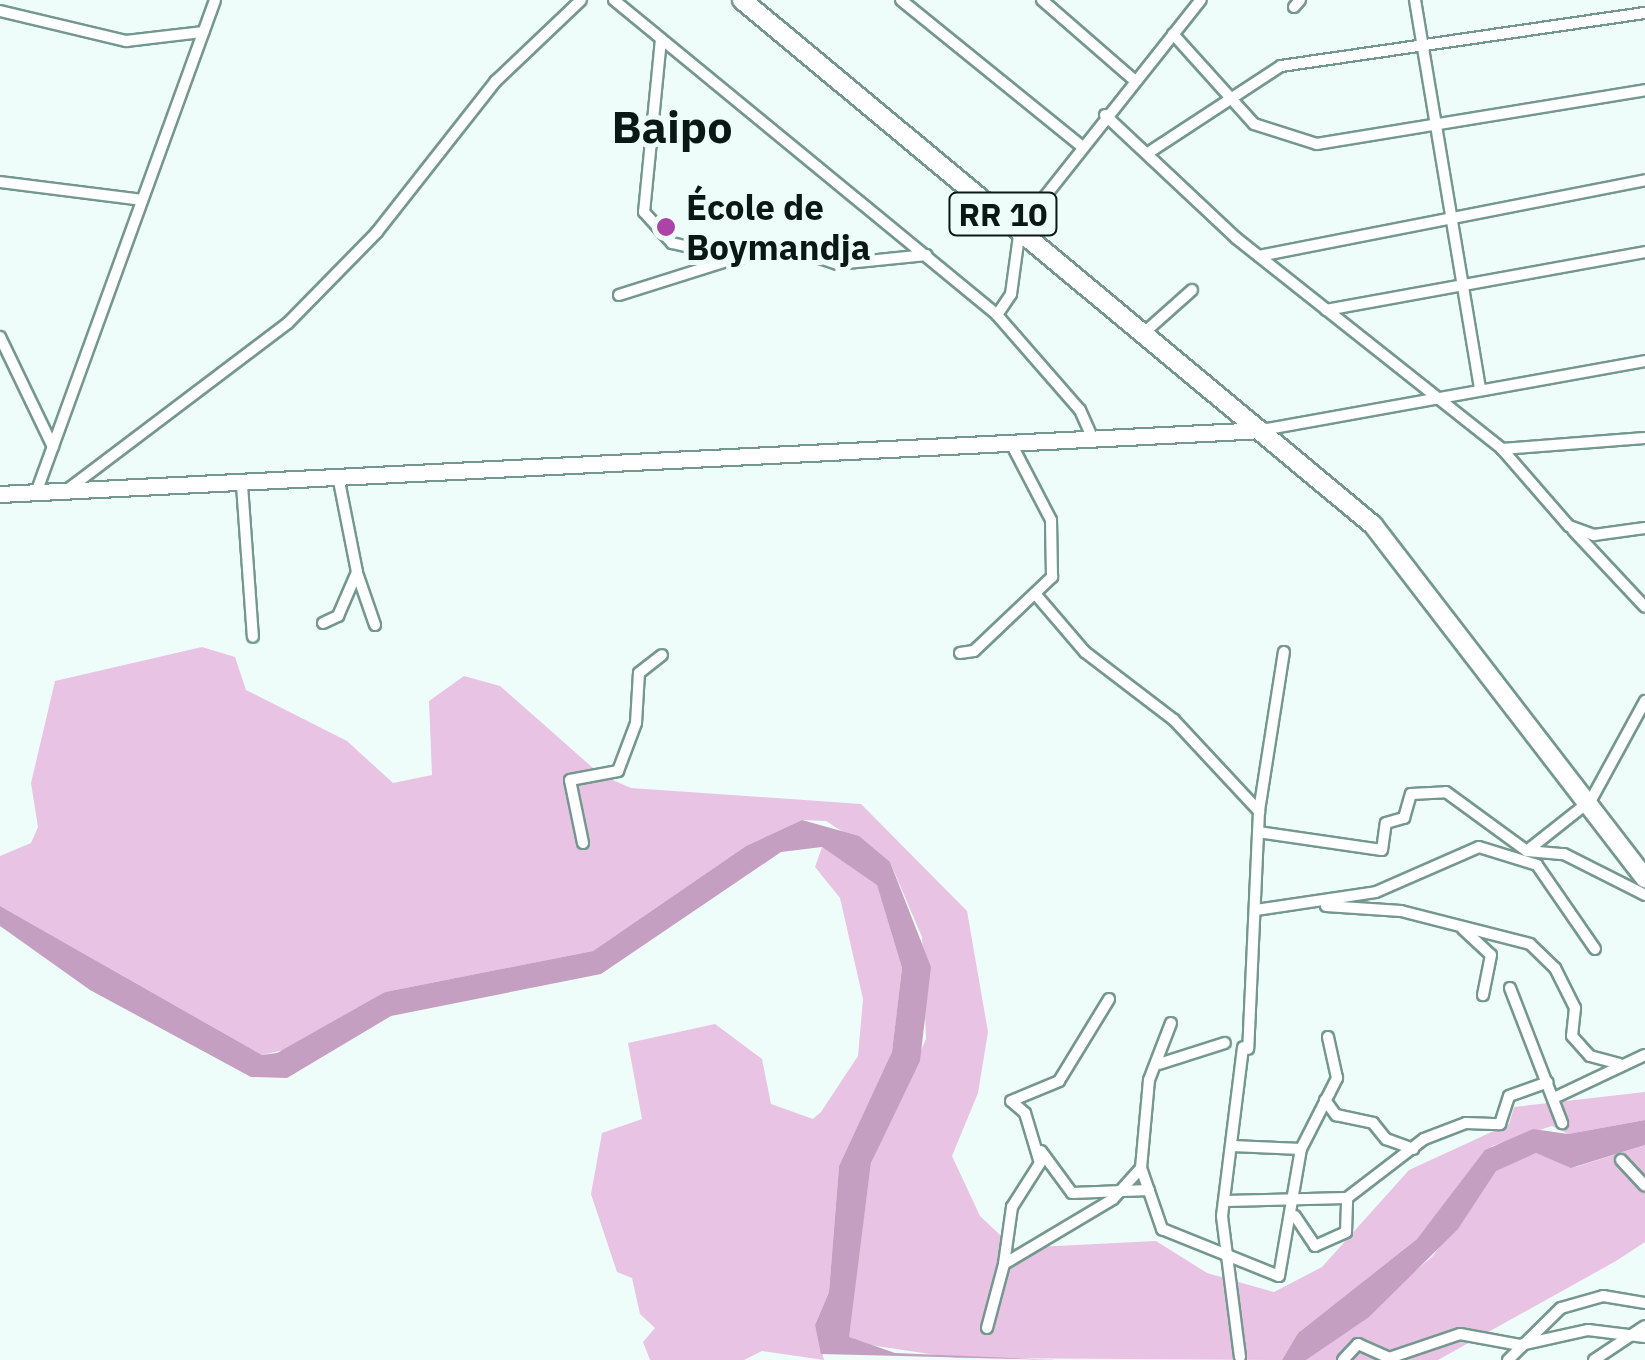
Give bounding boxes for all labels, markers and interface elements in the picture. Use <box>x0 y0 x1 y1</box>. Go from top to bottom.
district label: Baipo <box>611 100 733 154</box>
place label: École de Boymandja <box>686 186 871 268</box>
road number: RR 10 <box>948 187 1058 241</box>
marker: École de Boymandja <box>655 216 677 238</box>

